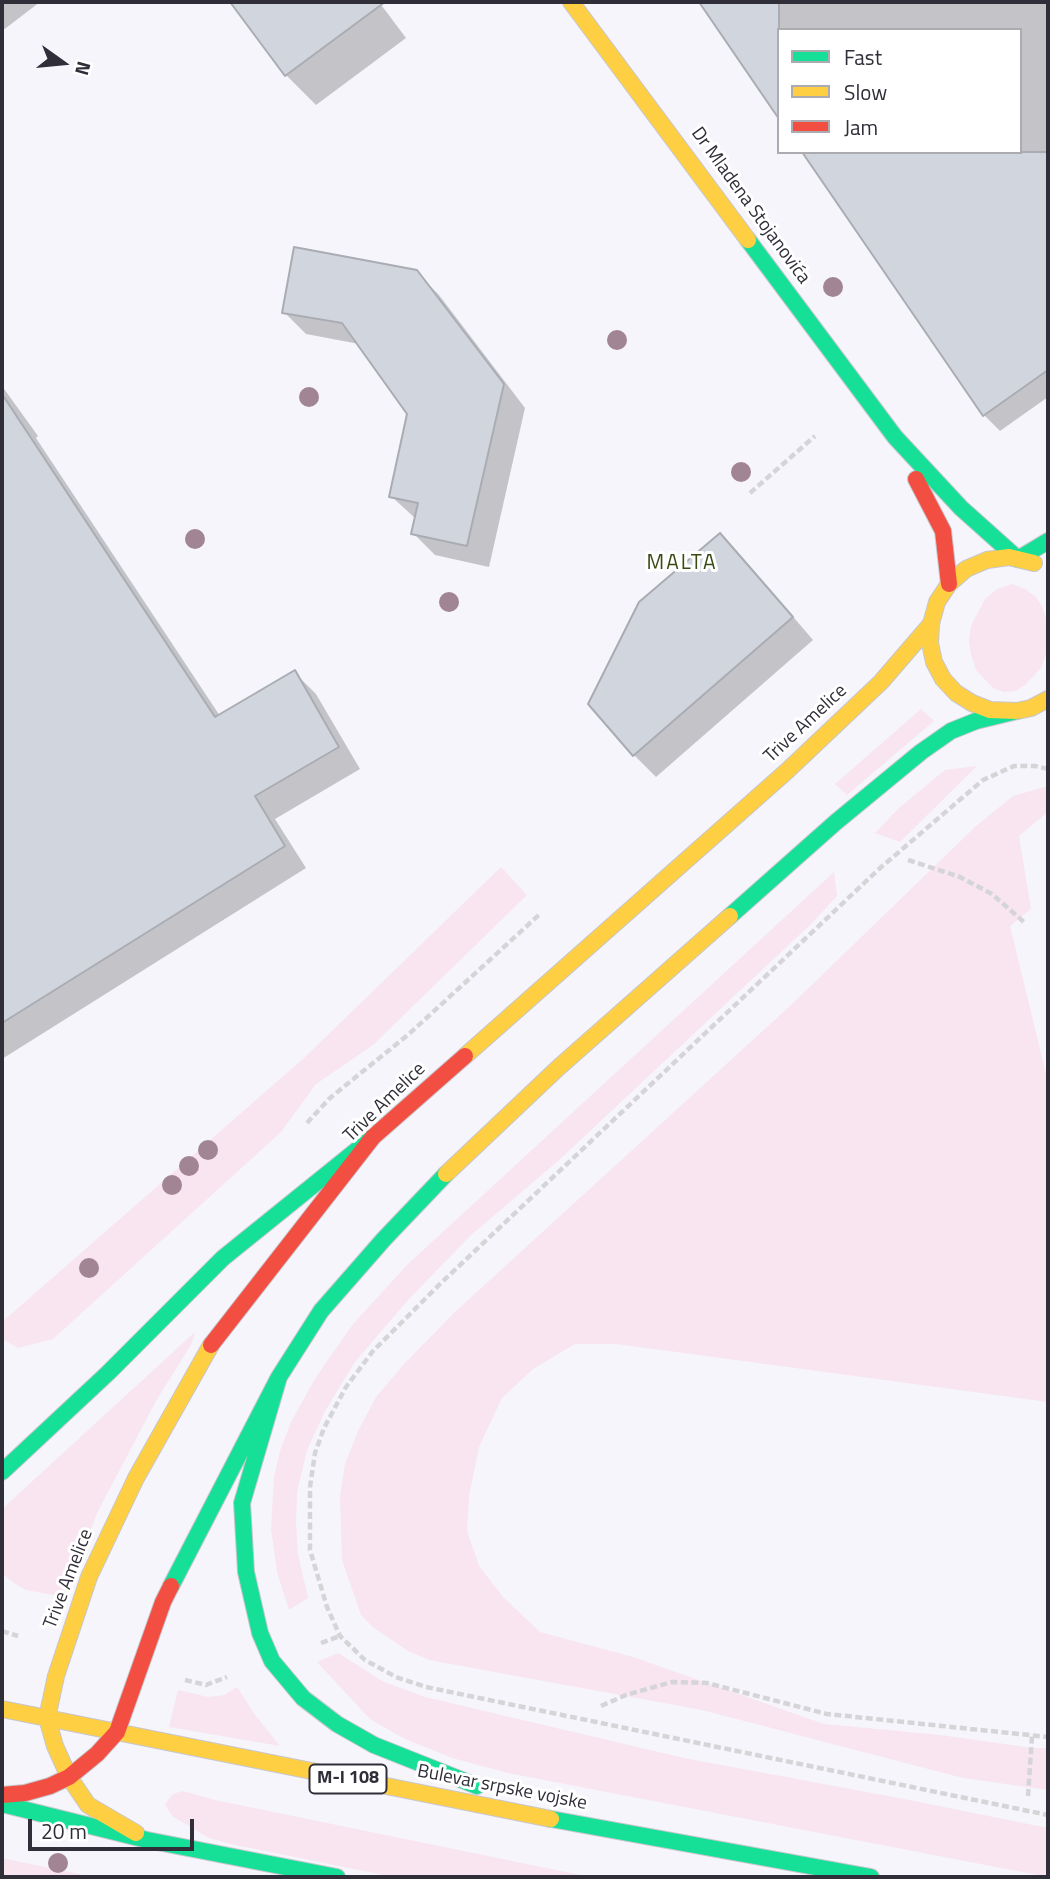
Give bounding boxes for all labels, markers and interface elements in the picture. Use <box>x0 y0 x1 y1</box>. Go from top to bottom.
north arrow <box>28 28 98 98</box>
legend <box>777 28 1022 154</box>
text: Fast <box>844 41 882 73</box>
text: N <box>68 58 99 79</box>
text: Slow <box>844 76 887 108</box>
text: Jam <box>844 111 878 143</box>
street label: Dr Mladena Stojanovića <box>685 123 815 289</box>
district label: MALTA <box>647 551 717 577</box>
street label: Trive Amelice <box>760 680 852 768</box>
street label: Trive Amelice <box>339 1058 431 1148</box>
street label: Trive Amelice <box>40 1526 98 1632</box>
street label: Bulevar srpske vojske <box>415 1760 589 1816</box>
road number: M-I 108 <box>310 1764 386 1794</box>
scale bar <box>32 1806 198 1850</box>
text: 20 m <box>41 1815 87 1847</box>

